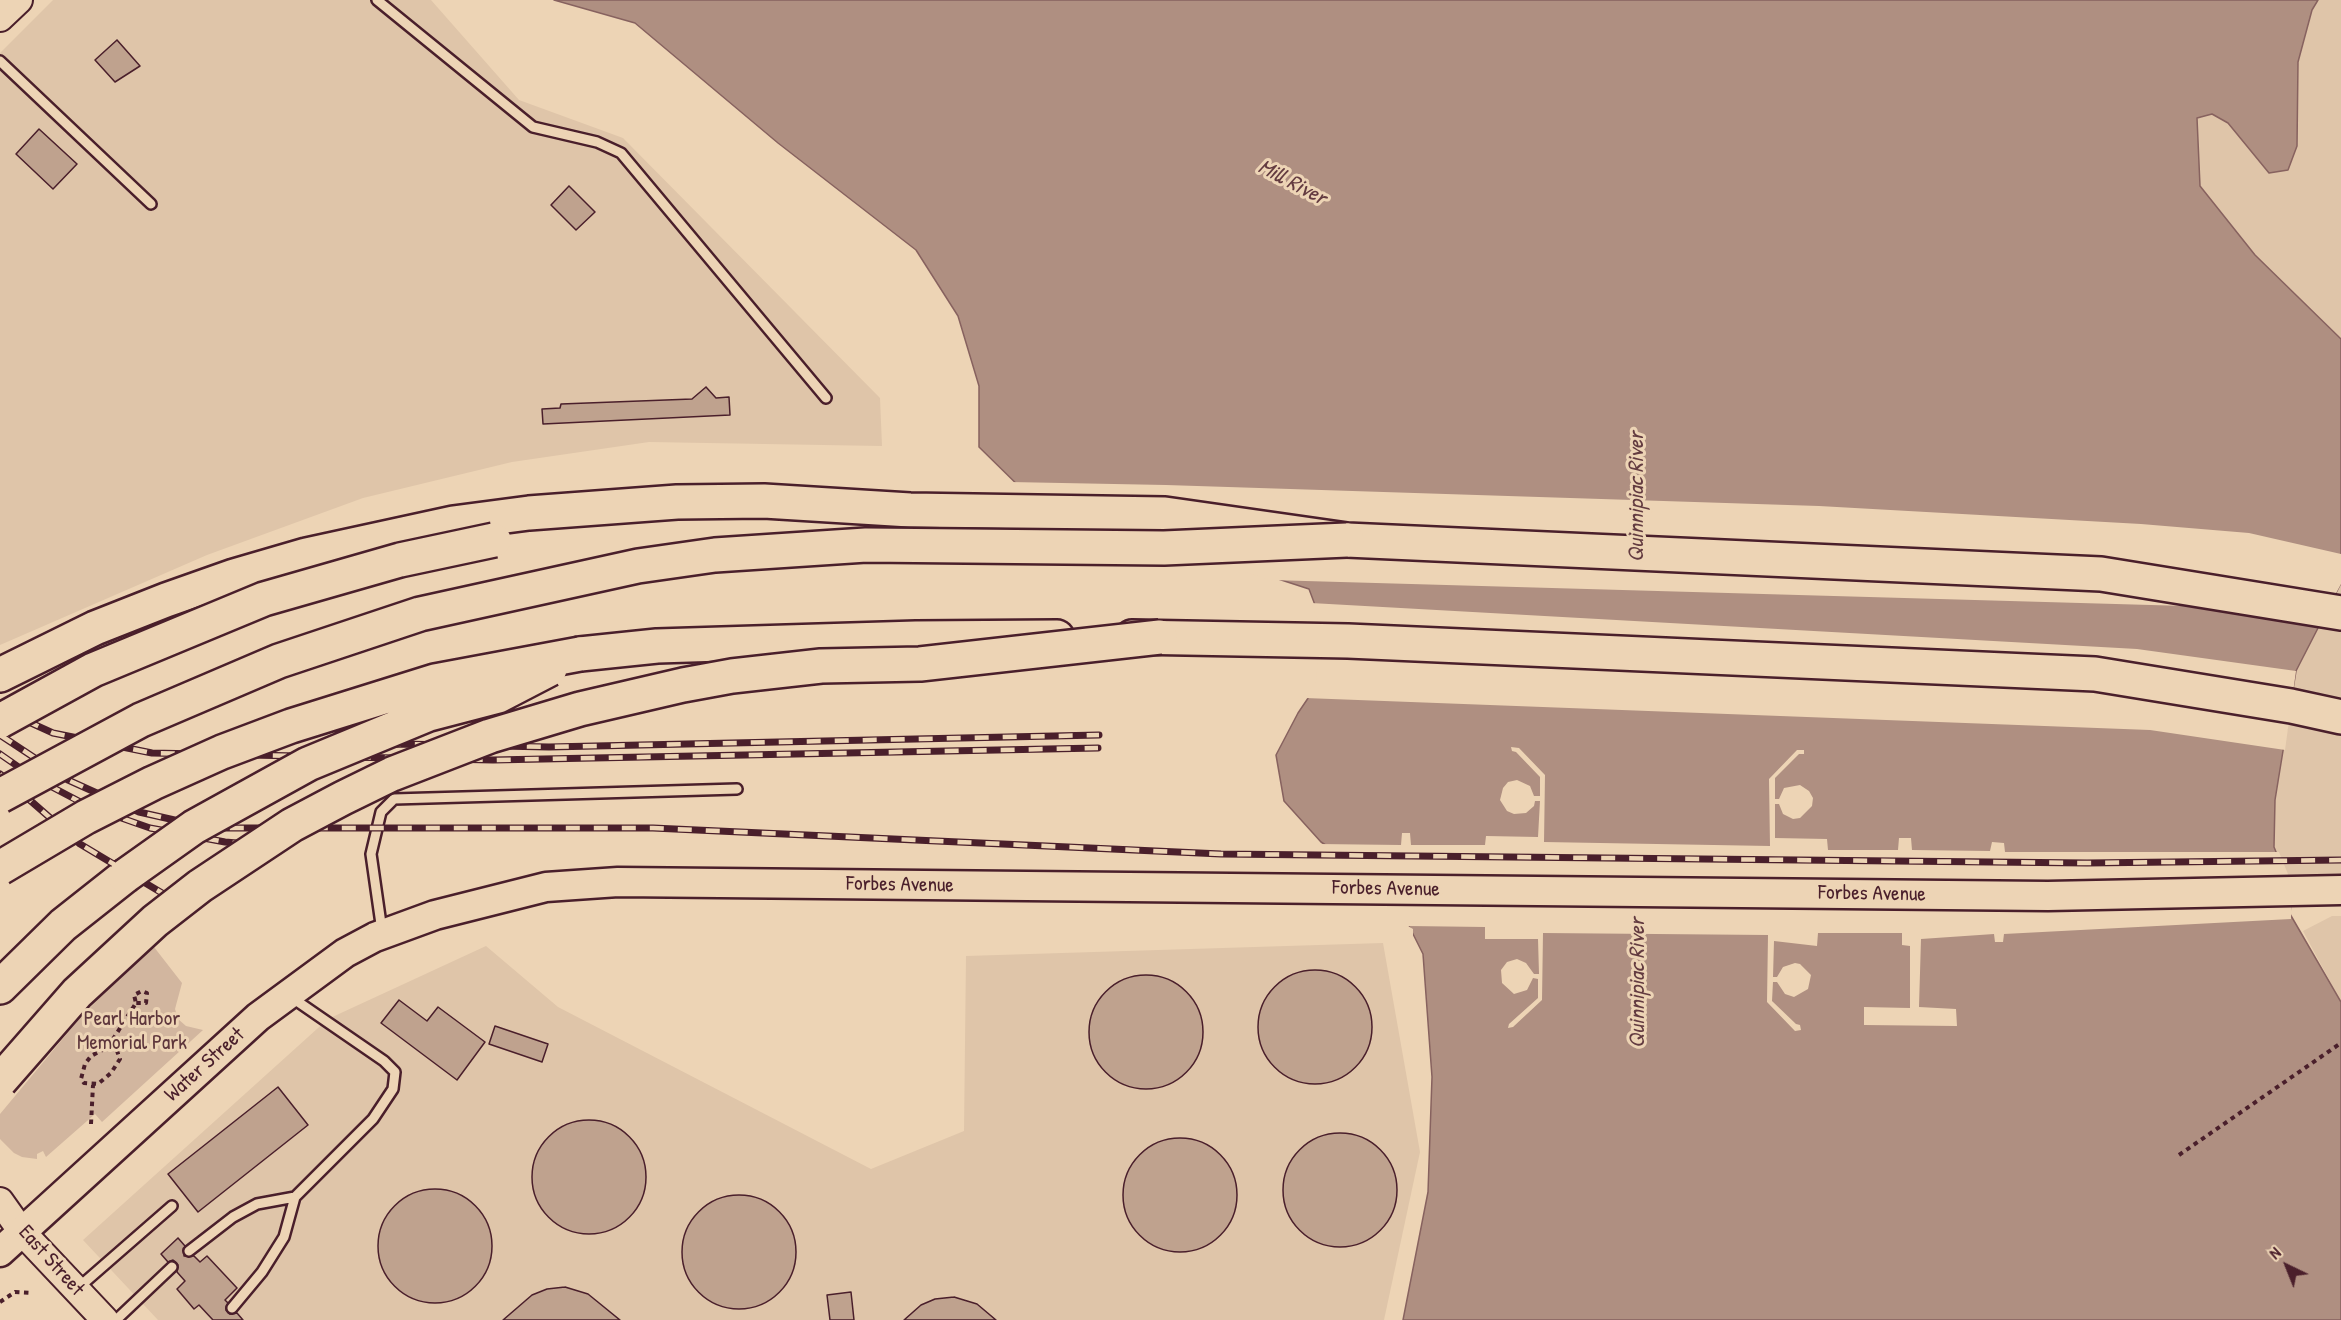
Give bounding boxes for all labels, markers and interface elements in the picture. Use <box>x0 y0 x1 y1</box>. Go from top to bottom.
water label: Mill River <box>1253 154 1331 212</box>
water label: Quinnipiac River <box>1624 432 1650 562</box>
street label: Forbes Avenue <box>846 871 954 899</box>
street label: Forbes Avenue <box>1332 875 1440 903</box>
street label: Forbes Avenue <box>1818 880 1926 908</box>
water label: Quinnipiac River <box>1625 918 1651 1048</box>
park label: Pearl Harbor Memorial Park <box>77 1006 187 1056</box>
street label: Water Street <box>160 1023 250 1107</box>
street label: East Street <box>13 1220 89 1302</box>
north arrow <box>2257 1236 2317 1296</box>
text: N <box>2264 1242 2285 1264</box>

